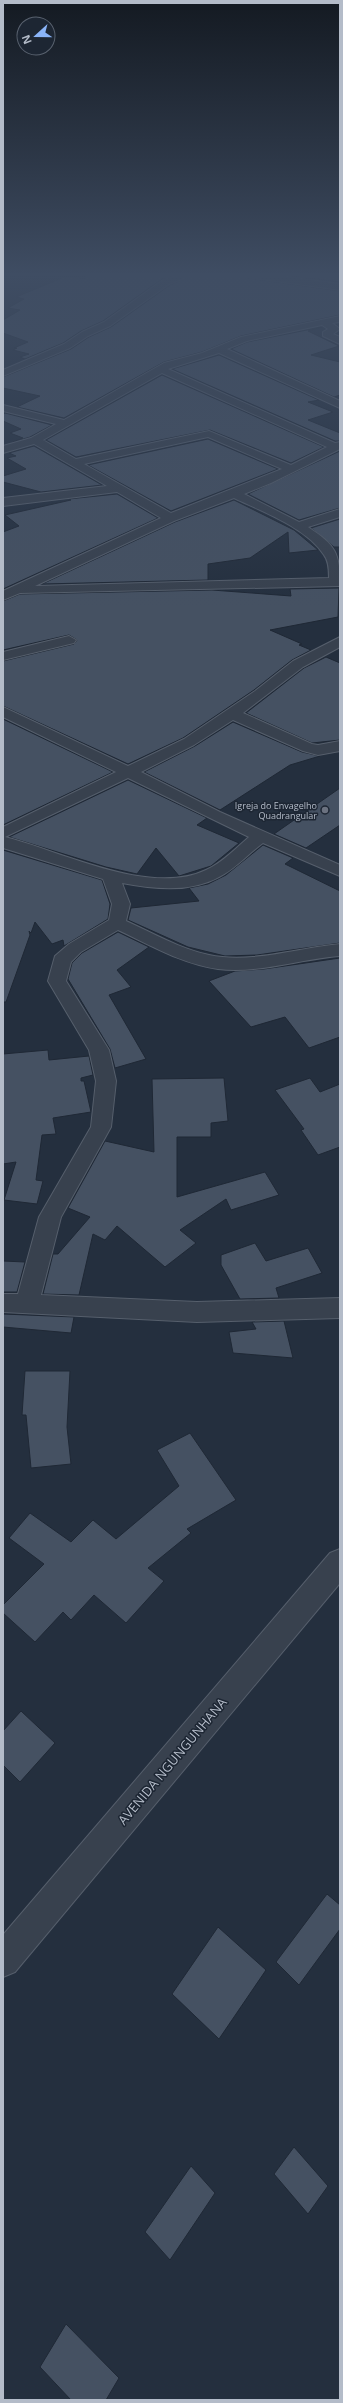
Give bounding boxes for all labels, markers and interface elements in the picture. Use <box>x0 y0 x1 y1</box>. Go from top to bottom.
north arrow <box>16 16 56 56</box>
text: N <box>18 33 35 47</box>
place label: Igreja do Envagelho Quadrangular <box>235 799 317 822</box>
marker: Igreja do Envagelho Quadrangular <box>320 805 330 815</box>
street label: AVENIDA NGUNGUNHANA <box>113 1693 231 1828</box>

